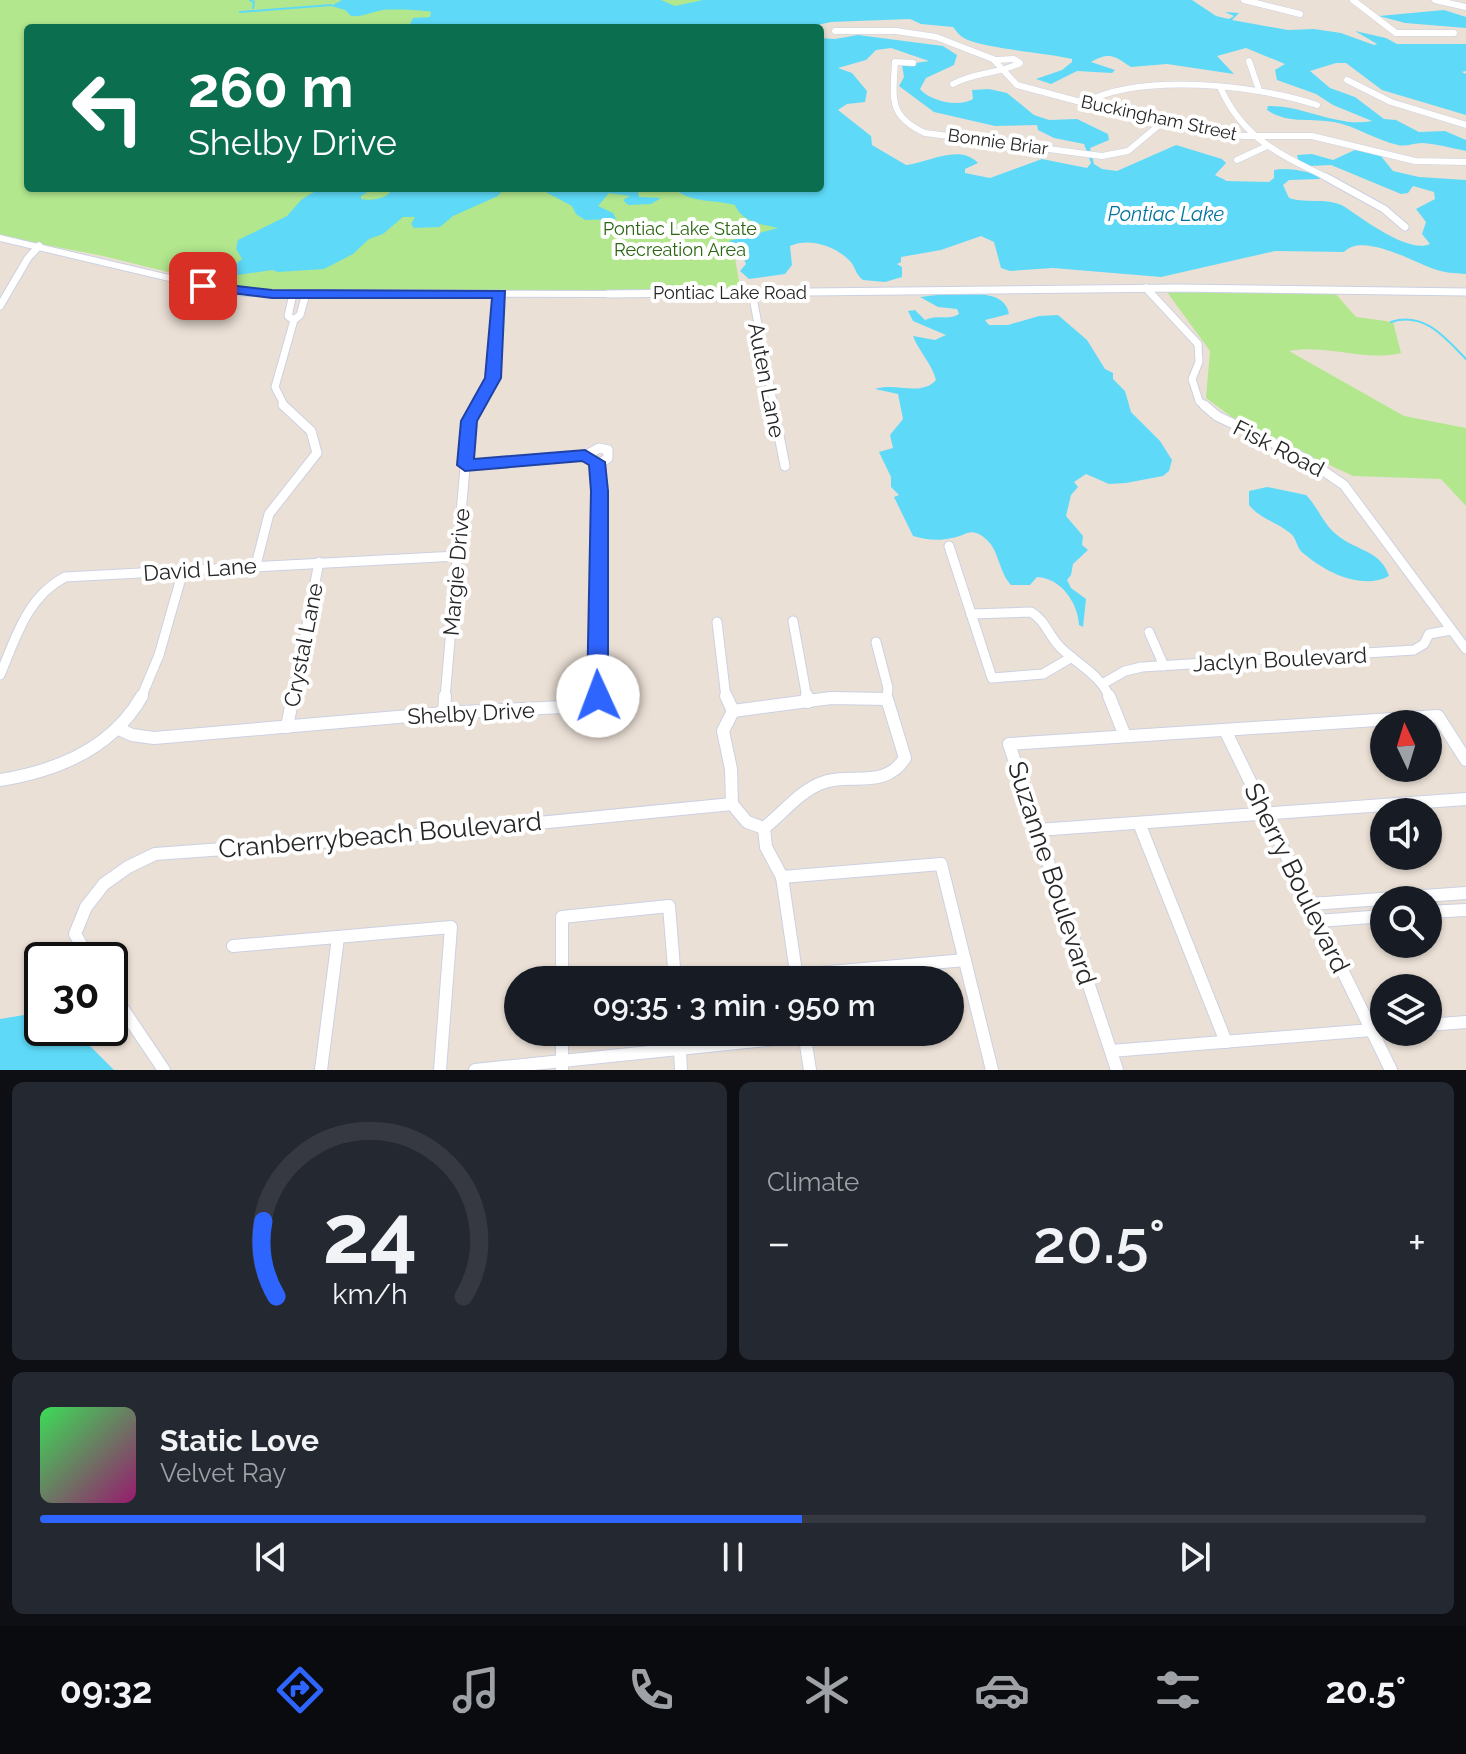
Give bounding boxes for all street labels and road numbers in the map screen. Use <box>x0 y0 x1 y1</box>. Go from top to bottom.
street label: Buckingham Street <box>1079 91 1239 144</box>
street label: Bonnie Briar <box>947 124 1050 159</box>
street label: Pontiac Lake Road <box>653 282 807 303</box>
street label: Auten Lane <box>743 320 791 440</box>
street label: Fisk Road <box>1229 414 1329 482</box>
street label: Margie Drive <box>437 507 475 637</box>
street label: David Lane <box>142 552 258 586</box>
street label: Crystal Lane <box>278 581 328 709</box>
street label: Jaclyn Boulevard <box>1192 641 1368 677</box>
street label: Shelby Drive <box>407 697 536 729</box>
street label: Suzanne Boulevard <box>1002 757 1102 989</box>
street label: Sherry Boulevard <box>1238 778 1356 978</box>
street label: Cranberrybeach Boulevard <box>217 806 543 864</box>

